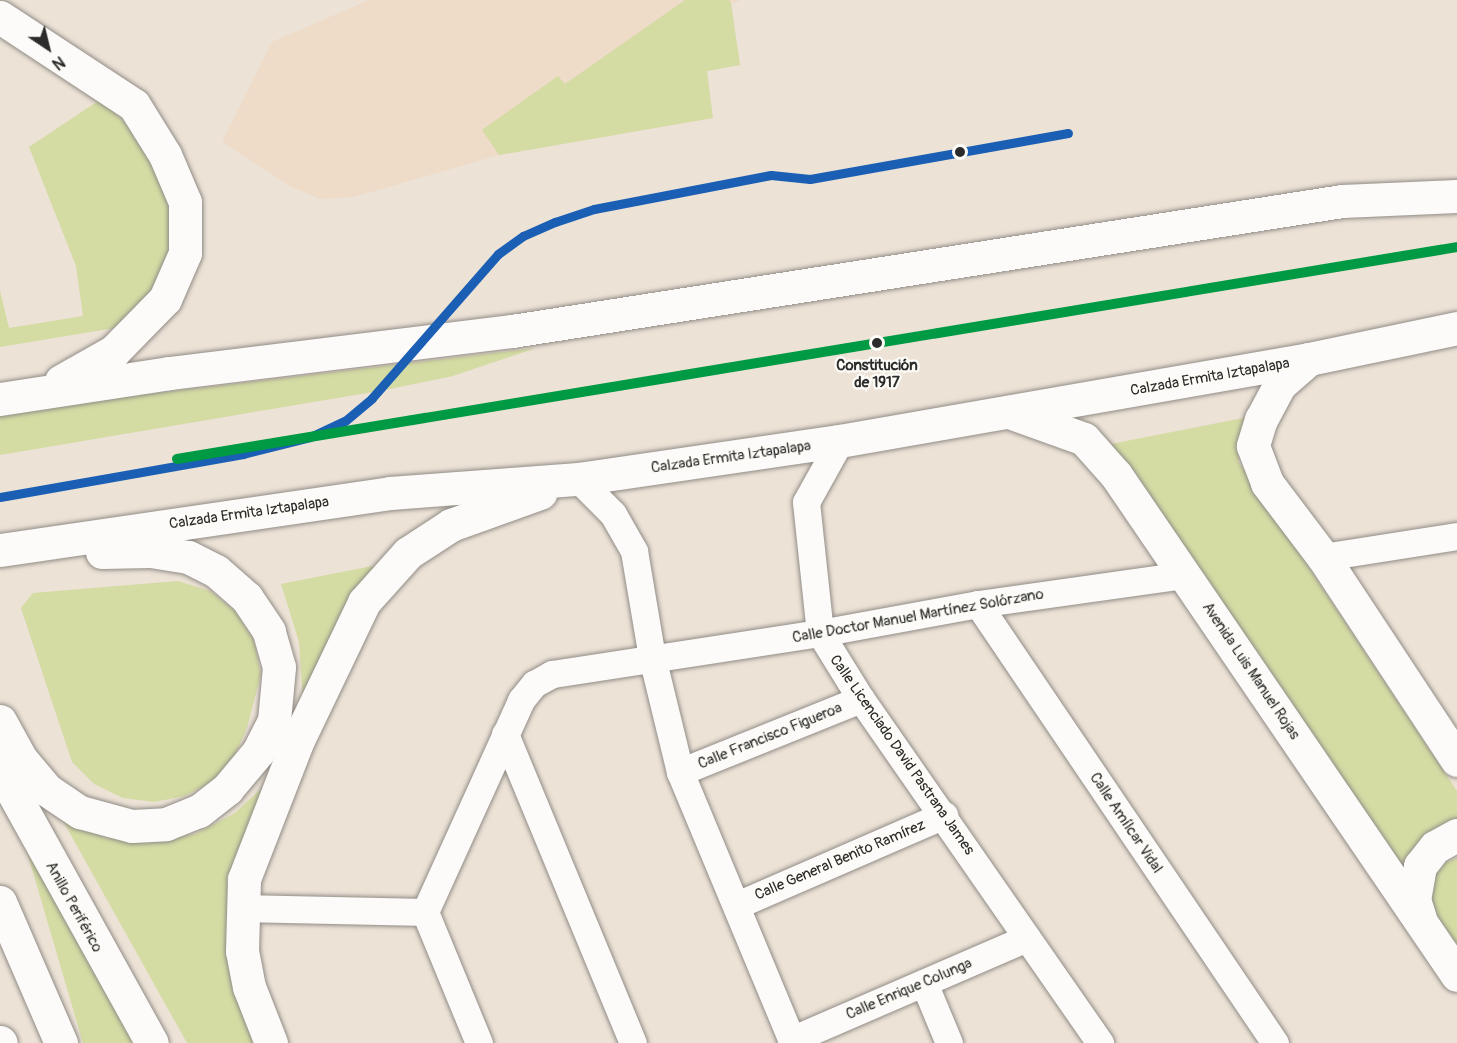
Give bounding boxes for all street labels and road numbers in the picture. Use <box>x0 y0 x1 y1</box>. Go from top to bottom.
street label: Calzada Ermita Iztapalapa <box>1129 354 1291 400</box>
street label: Calzada Ermita Iztapalapa <box>650 437 812 477</box>
street label: Calzada Ermita Iztapalapa <box>168 493 330 533</box>
street label: Calle Doctor Manuel Martínez Solórzano <box>791 585 1045 647</box>
street label: Avenida Luis Manuel Rojas <box>1198 599 1304 743</box>
street label: Calle Licenciado David Pastrana James <box>826 652 978 858</box>
street label: Calle Francisco Figueroa <box>695 699 845 773</box>
street label: Calle Amílcar Vidal <box>1086 769 1166 877</box>
street label: Calle General Benito Ramírez <box>752 816 928 904</box>
street label: Anillo Periférico <box>42 859 106 955</box>
street label: Calle Enrique Colunga <box>843 954 975 1024</box>

